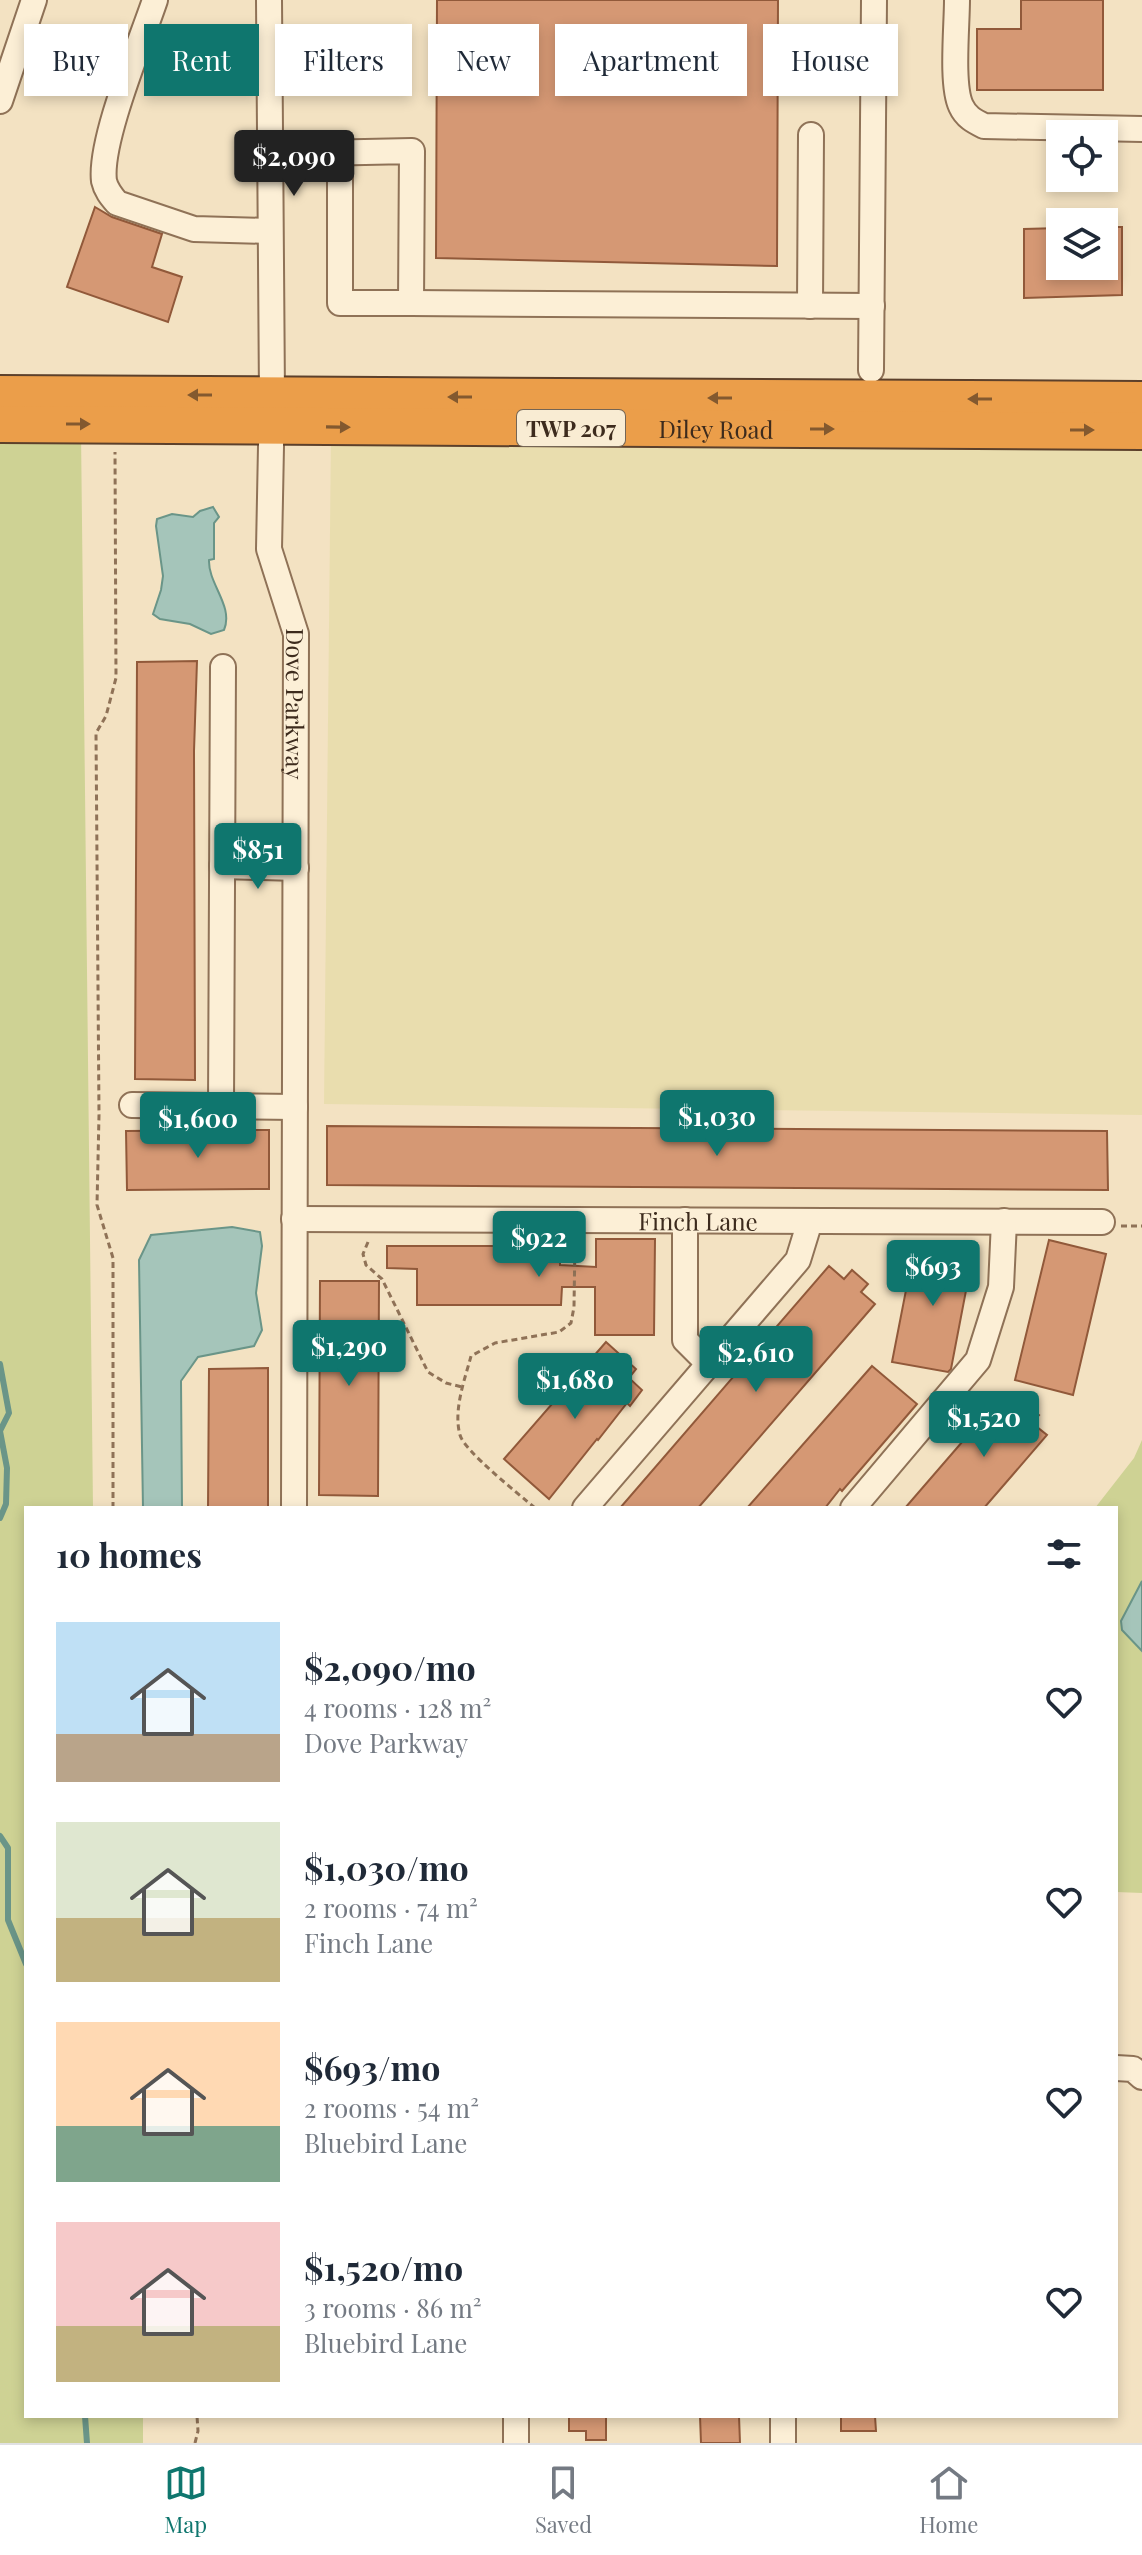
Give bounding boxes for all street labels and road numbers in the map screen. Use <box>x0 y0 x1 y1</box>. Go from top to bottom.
road number: TWP 207 <box>517 410 625 446</box>
street label: Diley Road <box>658 412 774 445</box>
street label: Dove Parkway <box>280 628 312 780</box>
street label: Finch Lane <box>638 1204 758 1237</box>

